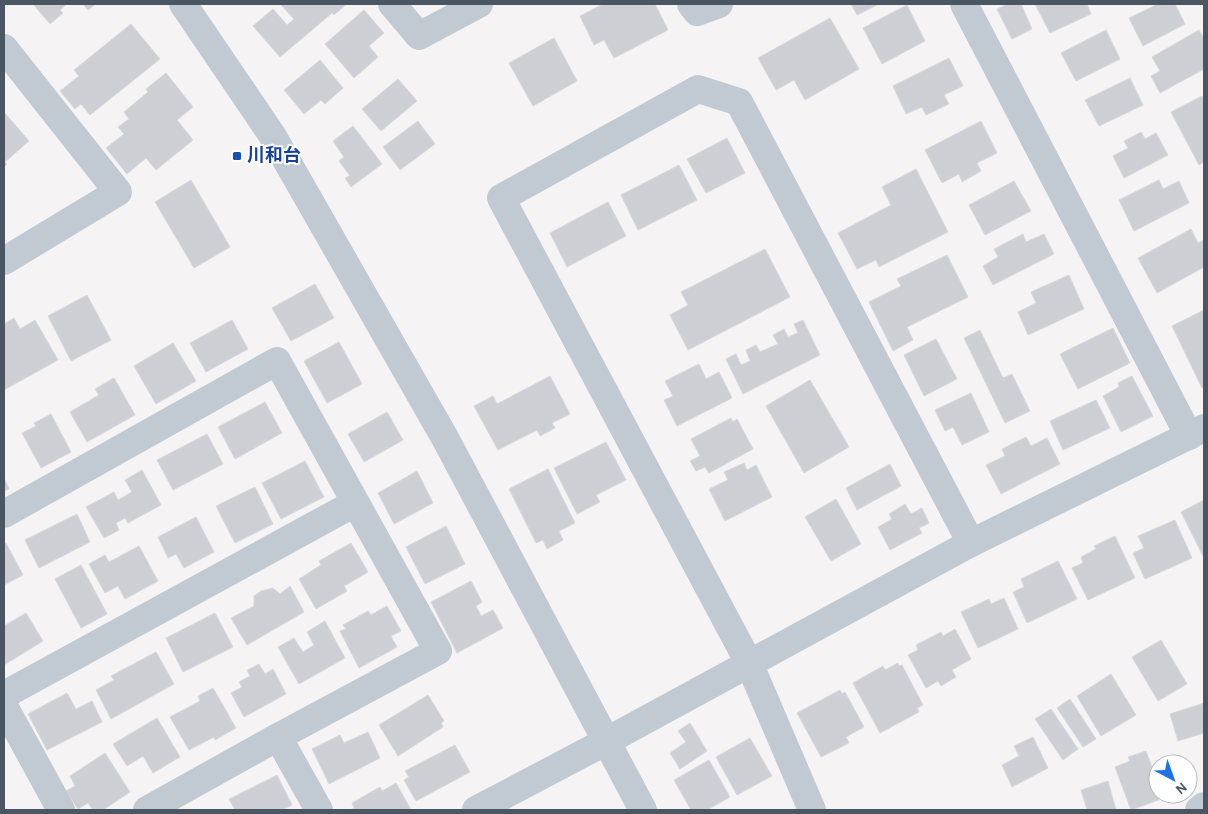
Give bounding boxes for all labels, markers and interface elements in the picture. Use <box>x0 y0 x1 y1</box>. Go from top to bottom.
place label: 川和台 <box>247 145 301 165</box>
marker: 川和台 <box>231 150 243 162</box>
north arrow <box>1148 754 1198 804</box>
text: N <box>1173 780 1189 797</box>

